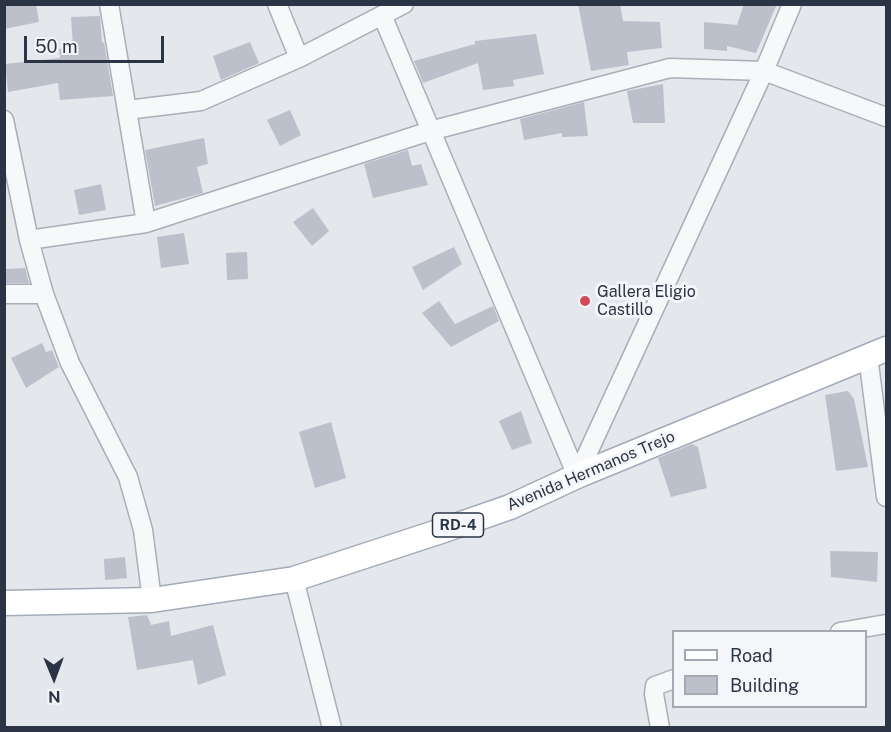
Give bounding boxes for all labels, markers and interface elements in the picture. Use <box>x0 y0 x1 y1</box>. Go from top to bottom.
scale bar <box>27 24 166 62</box>
text: 50 m <box>35 36 78 57</box>
place label: Gallera Eligio Castillo <box>597 282 696 320</box>
marker: Gallera Eligio Castillo <box>578 294 592 308</box>
street label: Avenida Hermanos Trejo <box>504 427 678 515</box>
road number: RD-4 <box>432 513 484 537</box>
legend <box>672 630 867 708</box>
text: Road <box>730 645 773 666</box>
north arrow <box>24 648 84 708</box>
text: Building <box>730 675 799 696</box>
text: N <box>48 687 61 706</box>

